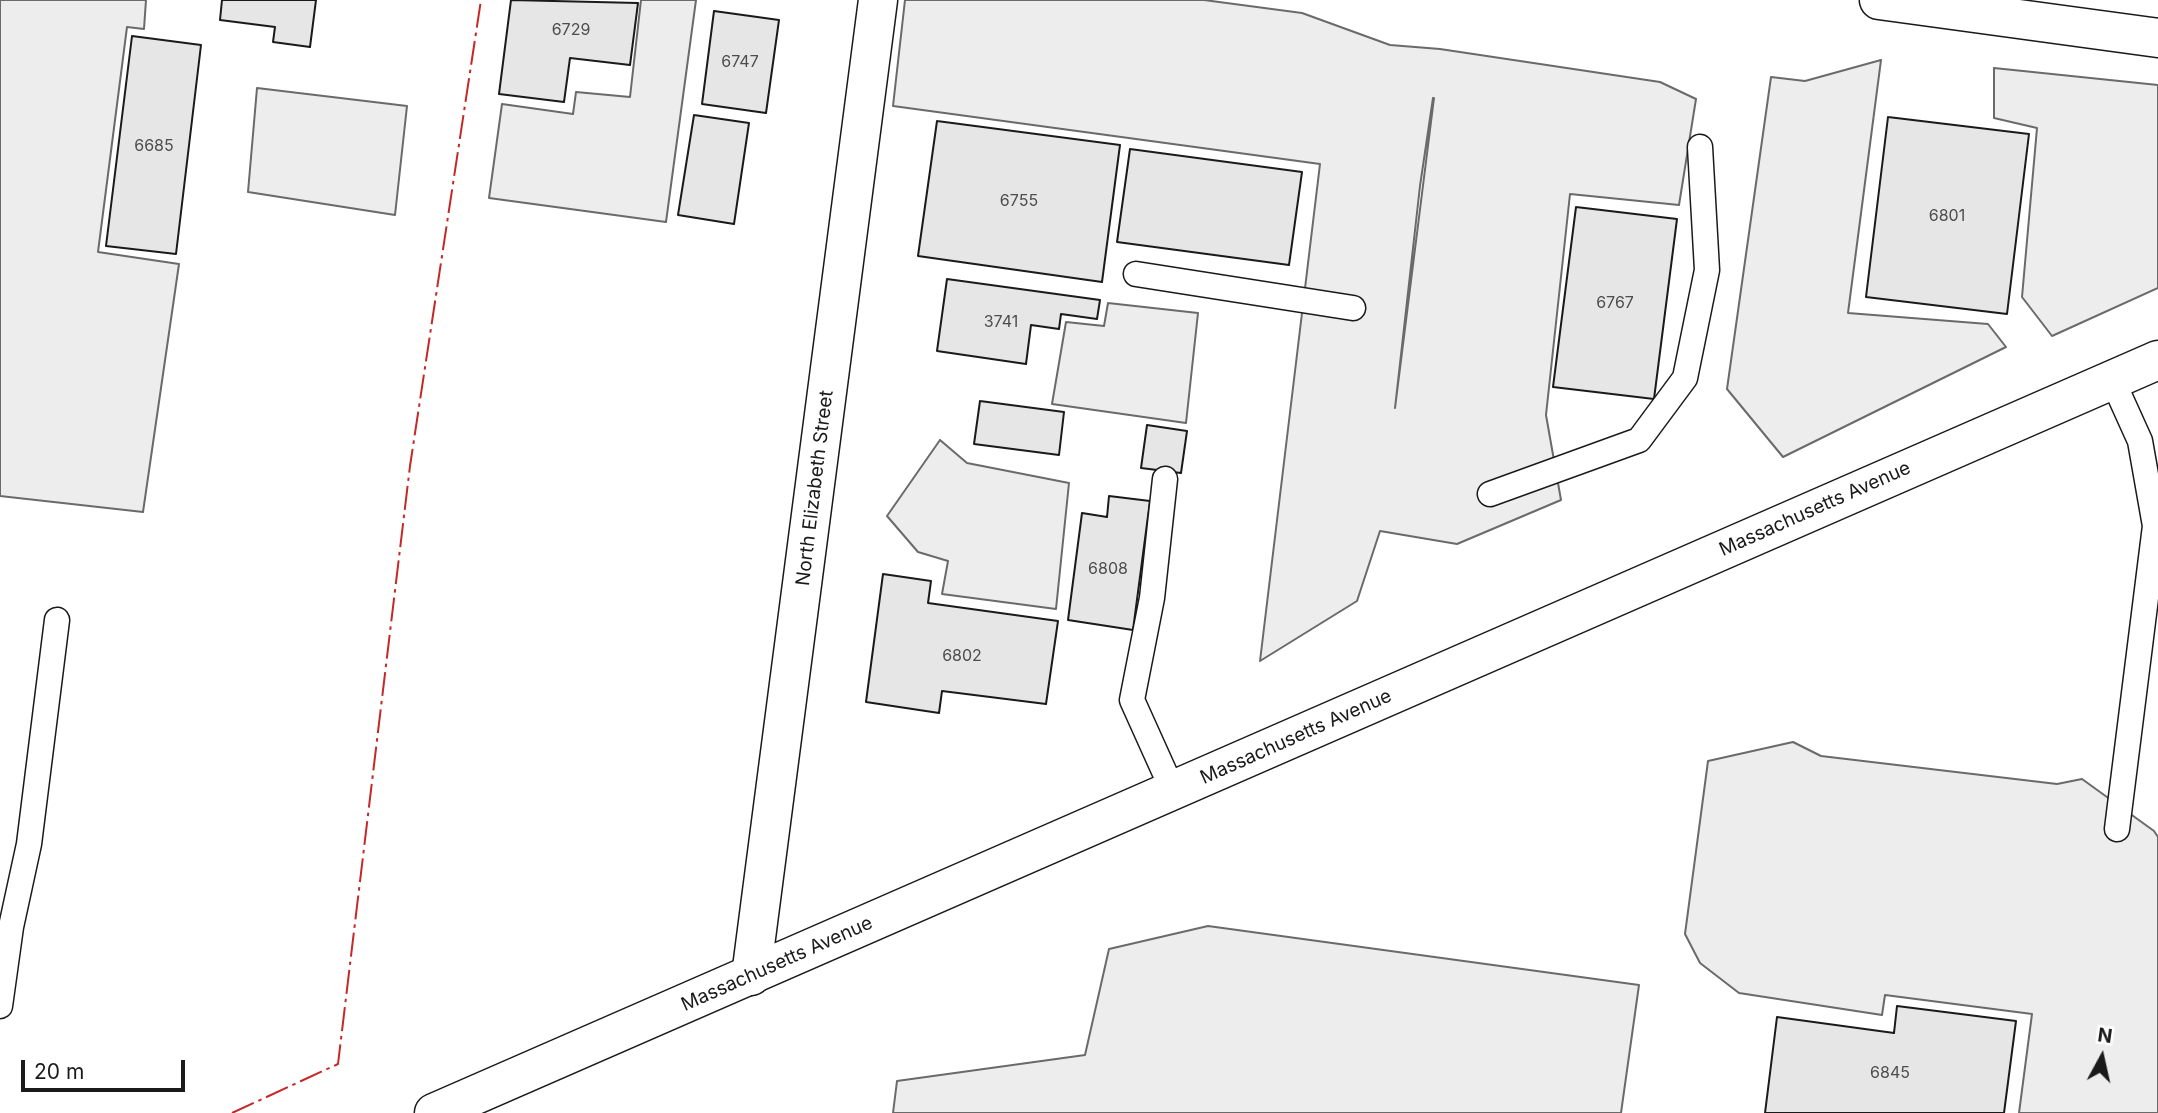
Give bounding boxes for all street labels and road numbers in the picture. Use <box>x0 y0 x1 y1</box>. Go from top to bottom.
street label: North Elizabeth Street <box>792 389 838 587</box>
street label: Massachusetts Avenue <box>1716 457 1914 561</box>
street label: Massachusetts Avenue <box>1197 685 1395 789</box>
street label: Massachusetts Avenue <box>678 912 876 1016</box>

